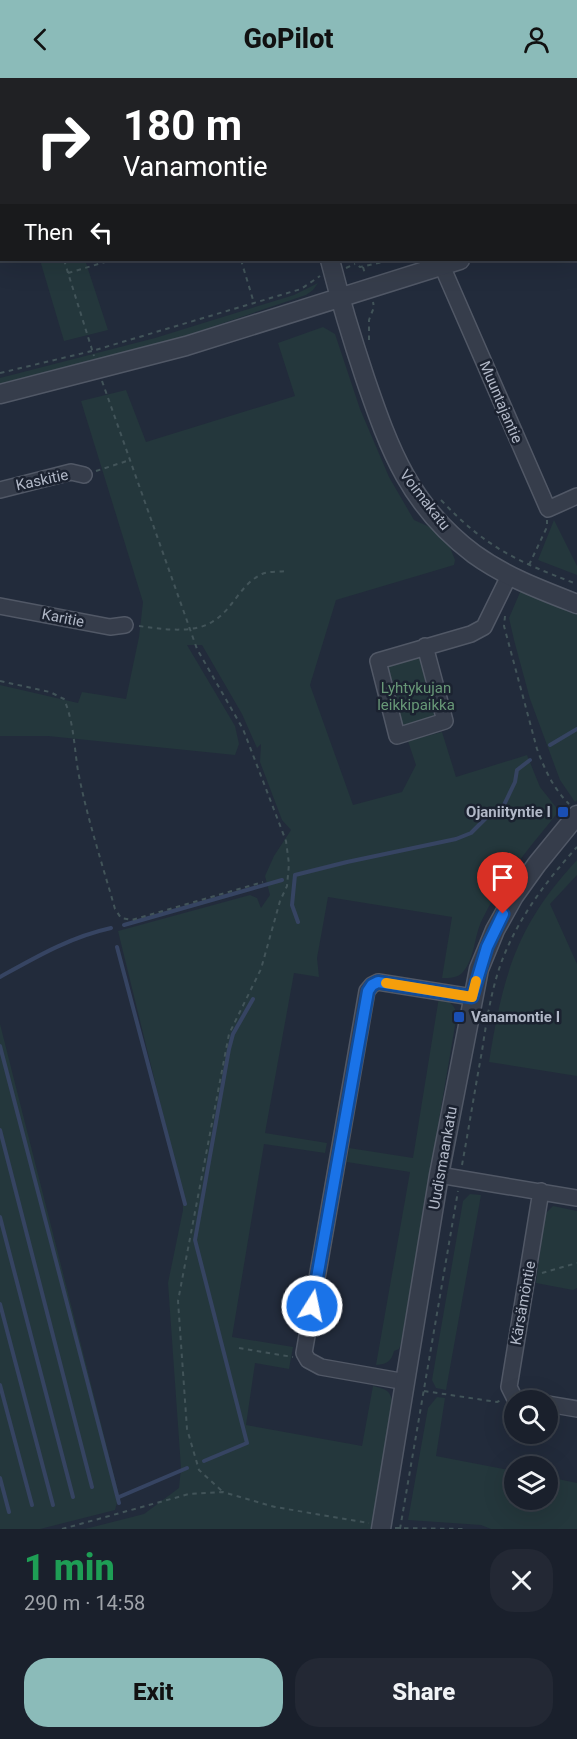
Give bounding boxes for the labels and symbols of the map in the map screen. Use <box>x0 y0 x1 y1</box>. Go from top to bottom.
street label: Muuntajantie <box>476 358 526 446</box>
street label: Kaskitie <box>14 466 70 494</box>
street label: Voimakatu <box>396 466 454 534</box>
street label: Karitie <box>40 605 86 631</box>
park label: Lyhtykujan leikkipaikka <box>377 679 455 714</box>
place label: Ojaniityntie I <box>466 803 551 821</box>
marker: Ojaniityntie I <box>556 805 570 819</box>
pin <box>477 852 528 914</box>
place label: Vanamontie I <box>471 1008 560 1026</box>
marker: Vanamontie I <box>452 1010 466 1024</box>
street label: Uudismaankatu <box>425 1105 461 1211</box>
street label: Kärsämöntie <box>507 1260 539 1346</box>
position arrow <box>280 1274 344 1338</box>

